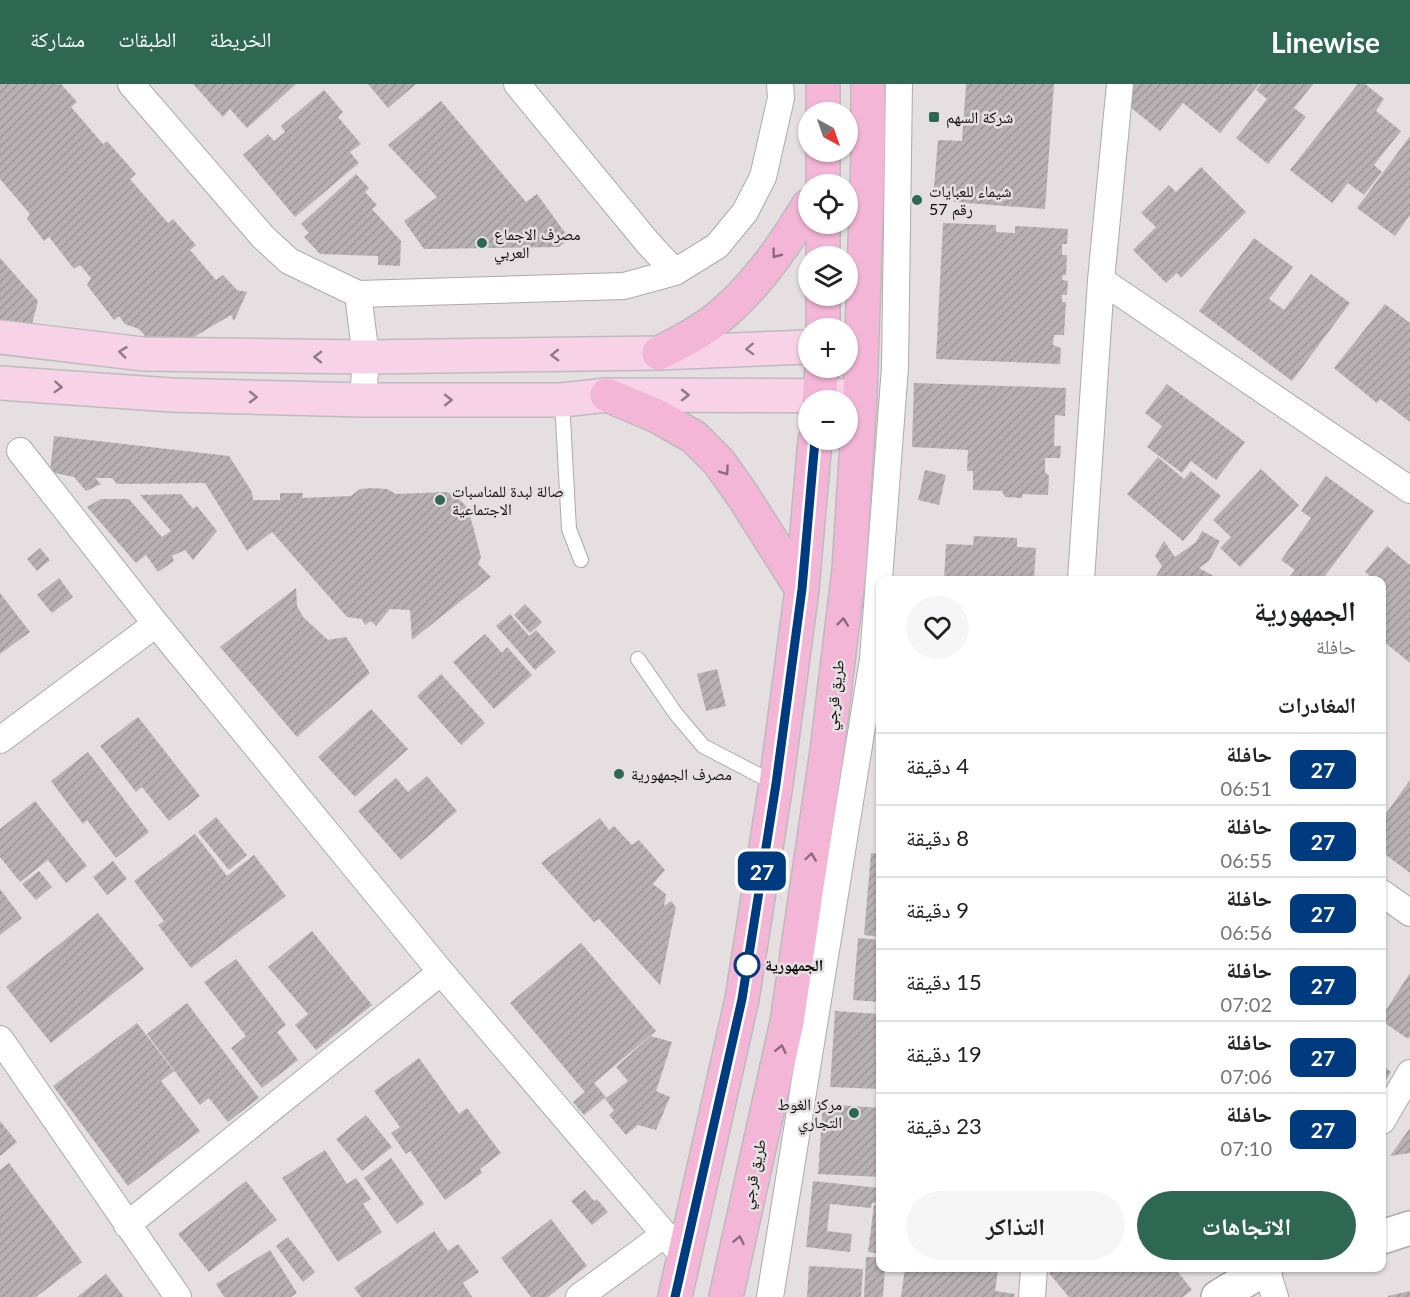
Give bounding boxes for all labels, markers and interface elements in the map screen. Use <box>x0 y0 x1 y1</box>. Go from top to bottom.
text: Linewise <box>1271 25 1380 59</box>
text: مشاركة <box>30 26 85 51</box>
text: الطبقات <box>118 26 177 51</box>
text: الخريطة <box>210 26 271 51</box>
north arrow <box>798 102 858 162</box>
map controls <box>798 102 858 450</box>
place label: شركة السهم <box>946 107 1013 128</box>
marker: شركة السهم <box>927 110 941 124</box>
button: locate <box>798 174 858 234</box>
place label: شيماء للعبايات رقم 57 <box>929 181 1012 220</box>
marker: شيماء للعبايات رقم 57 <box>910 193 924 207</box>
place label: مصرف الاجماع العربي <box>494 224 580 265</box>
marker: مصرف الاجماع العربي <box>475 236 489 250</box>
button: layers <box>798 246 858 306</box>
one-way arrow <box>772 248 783 259</box>
button: + <box>798 318 858 378</box>
one-way arrow <box>746 343 755 356</box>
one-way arrow <box>119 346 128 358</box>
one-way arrow <box>551 349 560 362</box>
one-way arrow <box>314 350 323 363</box>
one-way arrow <box>54 381 63 394</box>
one-way arrow <box>680 389 689 401</box>
button: − <box>798 390 858 450</box>
one-way arrow <box>249 391 258 404</box>
one-way arrow <box>444 394 453 406</box>
one-way arrow <box>718 464 729 475</box>
place label: صالة لبدة للمناسبات الاجتماعية <box>452 481 564 518</box>
marker: صالة لبدة للمناسبات الاجتماعية <box>433 493 447 507</box>
text: الجمهورية <box>1254 593 1356 627</box>
button: heart <box>906 596 969 659</box>
one-way arrow <box>836 617 848 627</box>
text: حافلة <box>1316 634 1356 658</box>
street label: طريق قرجي <box>820 658 851 732</box>
text: المغادرات <box>1278 691 1356 718</box>
text: حافلة <box>1226 740 1272 767</box>
text: 4 دقيقة <box>906 752 969 779</box>
text: 27 <box>1311 757 1335 782</box>
place label: مصرف الجمهورية <box>631 764 732 784</box>
marker: مصرف الجمهورية <box>612 767 626 781</box>
text: 06:51 <box>1221 776 1272 800</box>
text: حافلة <box>1226 812 1272 839</box>
text: 8 دقيقة <box>906 824 969 851</box>
text: 27 <box>1311 829 1335 854</box>
text: 06:55 <box>1221 848 1272 872</box>
line badge: 27 <box>735 852 789 890</box>
one-way arrow <box>805 852 817 861</box>
text: 27 <box>750 859 774 884</box>
text: حافلة <box>1226 884 1272 911</box>
text: 9 دقيقة <box>906 896 969 923</box>
text: 27 <box>1311 901 1335 926</box>
text: 06:56 <box>1221 920 1272 944</box>
marker: الجمهورية <box>734 952 760 978</box>
place label: الجمهورية <box>765 955 823 975</box>
text: حافلة <box>1226 956 1272 983</box>
text: 15 دقيقة <box>906 968 982 995</box>
text: 27 <box>1311 973 1335 998</box>
text: 07:02 <box>1221 992 1272 1016</box>
text: حافلة <box>1226 1028 1272 1055</box>
text: 19 دقيقة <box>906 1040 982 1067</box>
one-way arrow <box>773 1045 786 1055</box>
text: 27 <box>1311 1045 1335 1070</box>
text: 07:06 <box>1221 1064 1272 1088</box>
place label: مركز الغوط التجاري <box>777 1094 842 1135</box>
text: حافلة <box>1226 1100 1272 1127</box>
marker: مركز الغوط التجاري <box>847 1106 861 1120</box>
text: 23 دقيقة <box>906 1112 982 1139</box>
text: 27 <box>1311 1117 1335 1142</box>
text: 07:10 <box>1221 1136 1272 1160</box>
street label: طريق قرجي <box>736 1137 773 1212</box>
button: التذاكر <box>906 1191 1125 1260</box>
button: الاتجاهات <box>1137 1191 1356 1260</box>
one-way arrow <box>732 1235 745 1245</box>

